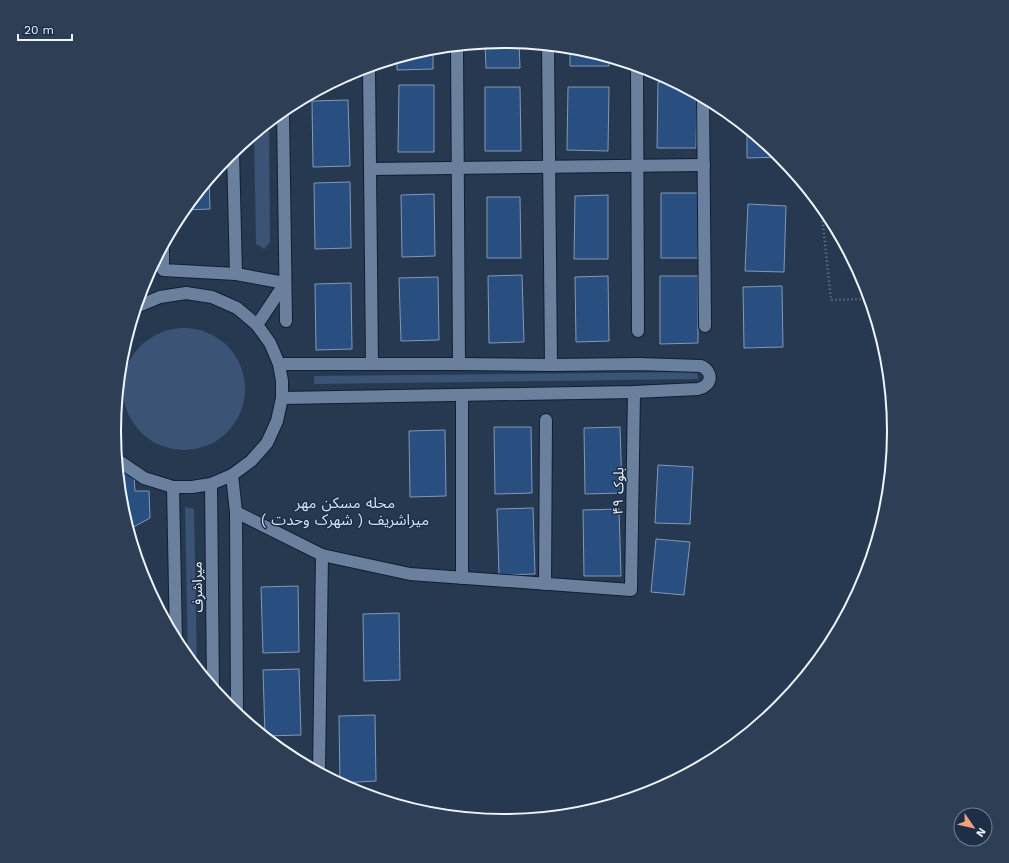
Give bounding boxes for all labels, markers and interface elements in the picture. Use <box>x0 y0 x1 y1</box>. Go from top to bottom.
scale bar <box>18 16 72 42</box>
text: 20 m <box>24 23 54 37</box>
street label: بلوک ۴۹ <box>610 467 627 515</box>
district label: محله مسکن مهر میراشریف ( شهرک وحدت ) <box>261 494 429 529</box>
street label: میراشرف <box>189 561 206 613</box>
north arrow <box>953 807 993 847</box>
text: N <box>973 825 989 839</box>

